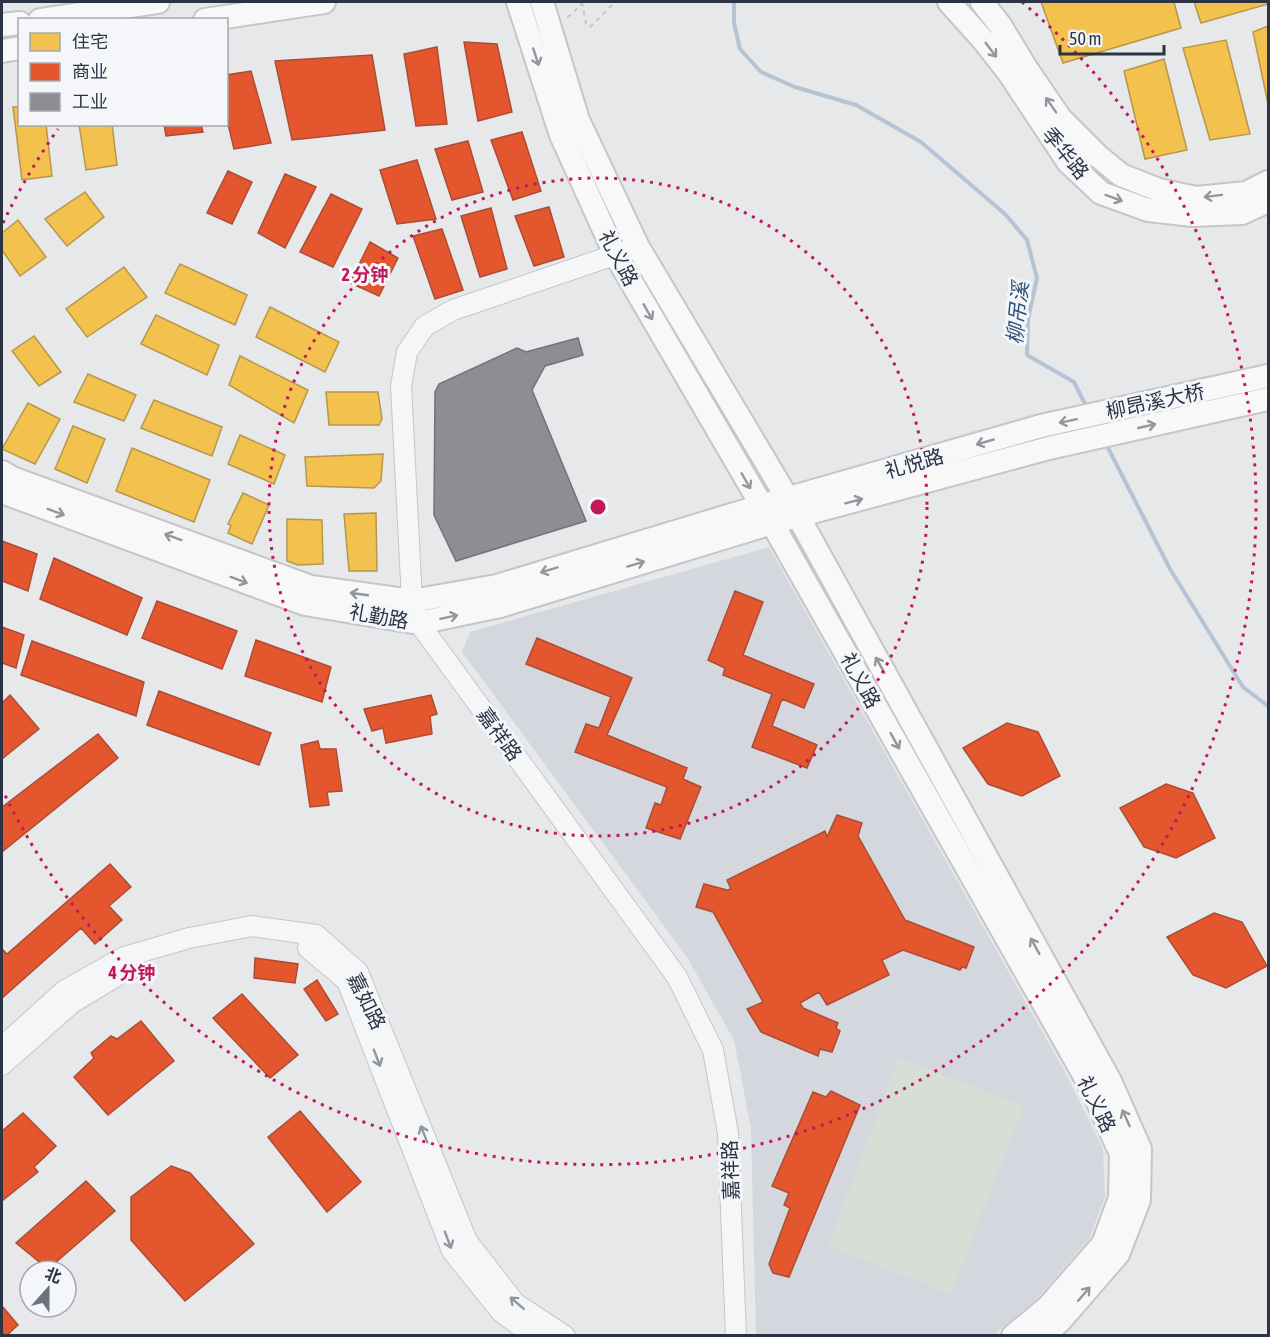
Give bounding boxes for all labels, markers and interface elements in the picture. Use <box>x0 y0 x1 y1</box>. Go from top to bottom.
legend <box>18 18 228 126</box>
scale bar <box>1060 18 1164 56</box>
text: 50 m <box>1069 28 1101 49</box>
text: 住宅 <box>72 31 108 52</box>
one-way arrow <box>985 42 998 58</box>
one-way arrow <box>531 47 542 66</box>
text: 商业 <box>72 61 108 82</box>
text: 工业 <box>72 91 108 112</box>
one-way arrow <box>1045 97 1057 113</box>
street label: 季华路 <box>1038 122 1094 184</box>
one-way arrow <box>1203 191 1223 202</box>
one-way arrow <box>1104 193 1123 204</box>
street label: 礼义路 <box>595 226 643 290</box>
text: 2 分钟 <box>342 264 388 285</box>
water label: 柳吊溪 <box>1002 278 1032 346</box>
one-way arrow <box>642 303 654 320</box>
street label: 柳昂溪大桥 <box>1104 379 1206 423</box>
one-way arrow <box>1059 415 1078 427</box>
one-way arrow <box>1137 420 1156 431</box>
one-way arrow <box>976 437 995 449</box>
street label: 礼悦路 <box>882 444 946 482</box>
one-way arrow <box>740 472 752 489</box>
one-way arrow <box>844 495 863 506</box>
centre of rings <box>588 497 608 517</box>
one-way arrow <box>46 508 65 519</box>
one-way arrow <box>164 530 183 541</box>
one-way arrow <box>626 558 645 569</box>
one-way arrow <box>540 565 559 576</box>
one-way arrow <box>229 575 248 586</box>
one-way arrow <box>349 588 369 599</box>
street label: 礼勤路 <box>347 599 411 633</box>
one-way arrow <box>438 611 458 622</box>
street label: 礼义路 <box>836 648 886 712</box>
one-way arrow <box>874 657 886 674</box>
street label: 嘉祥路 <box>473 703 527 765</box>
one-way arrow <box>889 732 901 749</box>
one-way arrow <box>1029 938 1041 955</box>
text: 4 分钟 <box>108 962 155 983</box>
street label: 嘉如路 <box>344 969 390 1033</box>
one-way arrow <box>372 1048 383 1067</box>
street label: 礼义路 <box>1074 1072 1120 1136</box>
one-way arrow <box>1120 1110 1132 1128</box>
one-way arrow <box>418 1125 429 1144</box>
street label: 嘉祥路 <box>717 1140 743 1200</box>
one-way arrow <box>443 1230 454 1248</box>
north arrow <box>18 1259 78 1319</box>
text: 北 <box>43 1264 64 1286</box>
one-way arrow <box>1077 1287 1091 1302</box>
one-way arrow <box>509 1296 525 1309</box>

